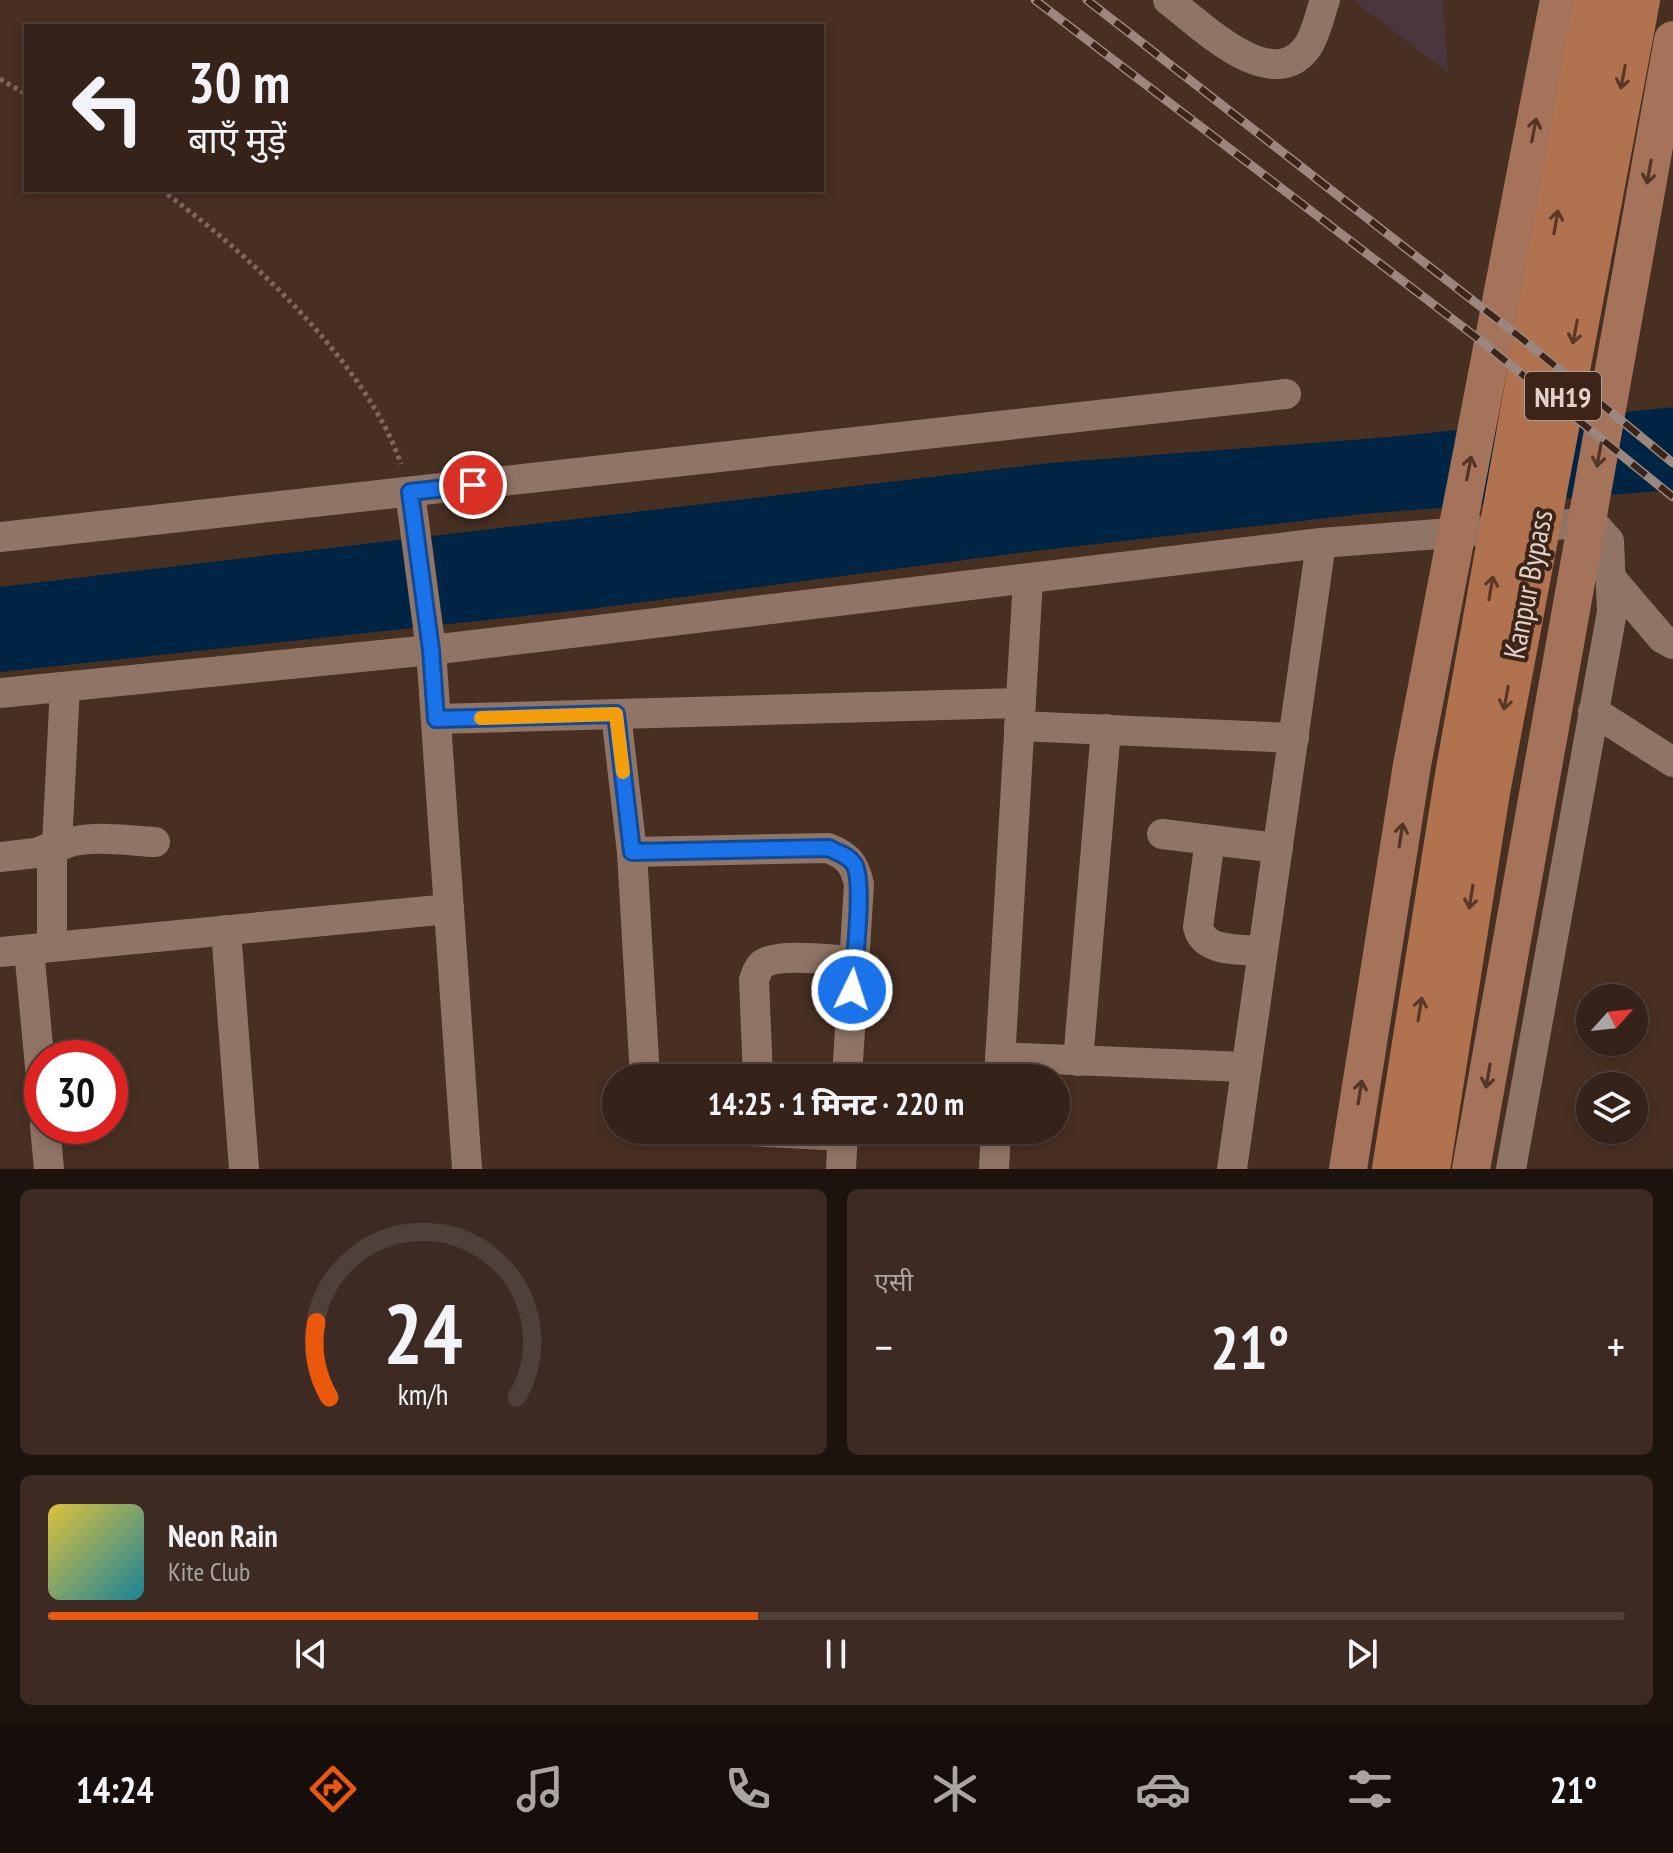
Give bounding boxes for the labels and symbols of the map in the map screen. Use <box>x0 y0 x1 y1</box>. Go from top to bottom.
one-way arrow <box>1615 63 1630 89</box>
one-way arrow <box>1527 118 1542 143</box>
one-way arrow <box>1641 159 1656 184</box>
one-way arrow <box>1550 210 1565 235</box>
one-way arrow <box>1567 319 1582 344</box>
road number: NH19 <box>1525 372 1601 420</box>
one-way arrow <box>1590 442 1605 468</box>
pin <box>439 451 507 519</box>
one-way arrow <box>1462 456 1477 481</box>
street label: Kanpur Bypass <box>1493 506 1561 662</box>
one-way arrow <box>1484 576 1499 602</box>
one-way arrow <box>1497 684 1512 710</box>
one-way arrow <box>1394 823 1409 848</box>
one-way arrow <box>1463 883 1478 909</box>
position arrow <box>810 948 894 1032</box>
north arrow <box>1576 984 1648 1056</box>
one-way arrow <box>1413 997 1428 1022</box>
speed limit sign: 30 <box>24 1040 128 1144</box>
one-way arrow <box>1479 1063 1494 1088</box>
one-way arrow <box>1353 1080 1368 1105</box>

